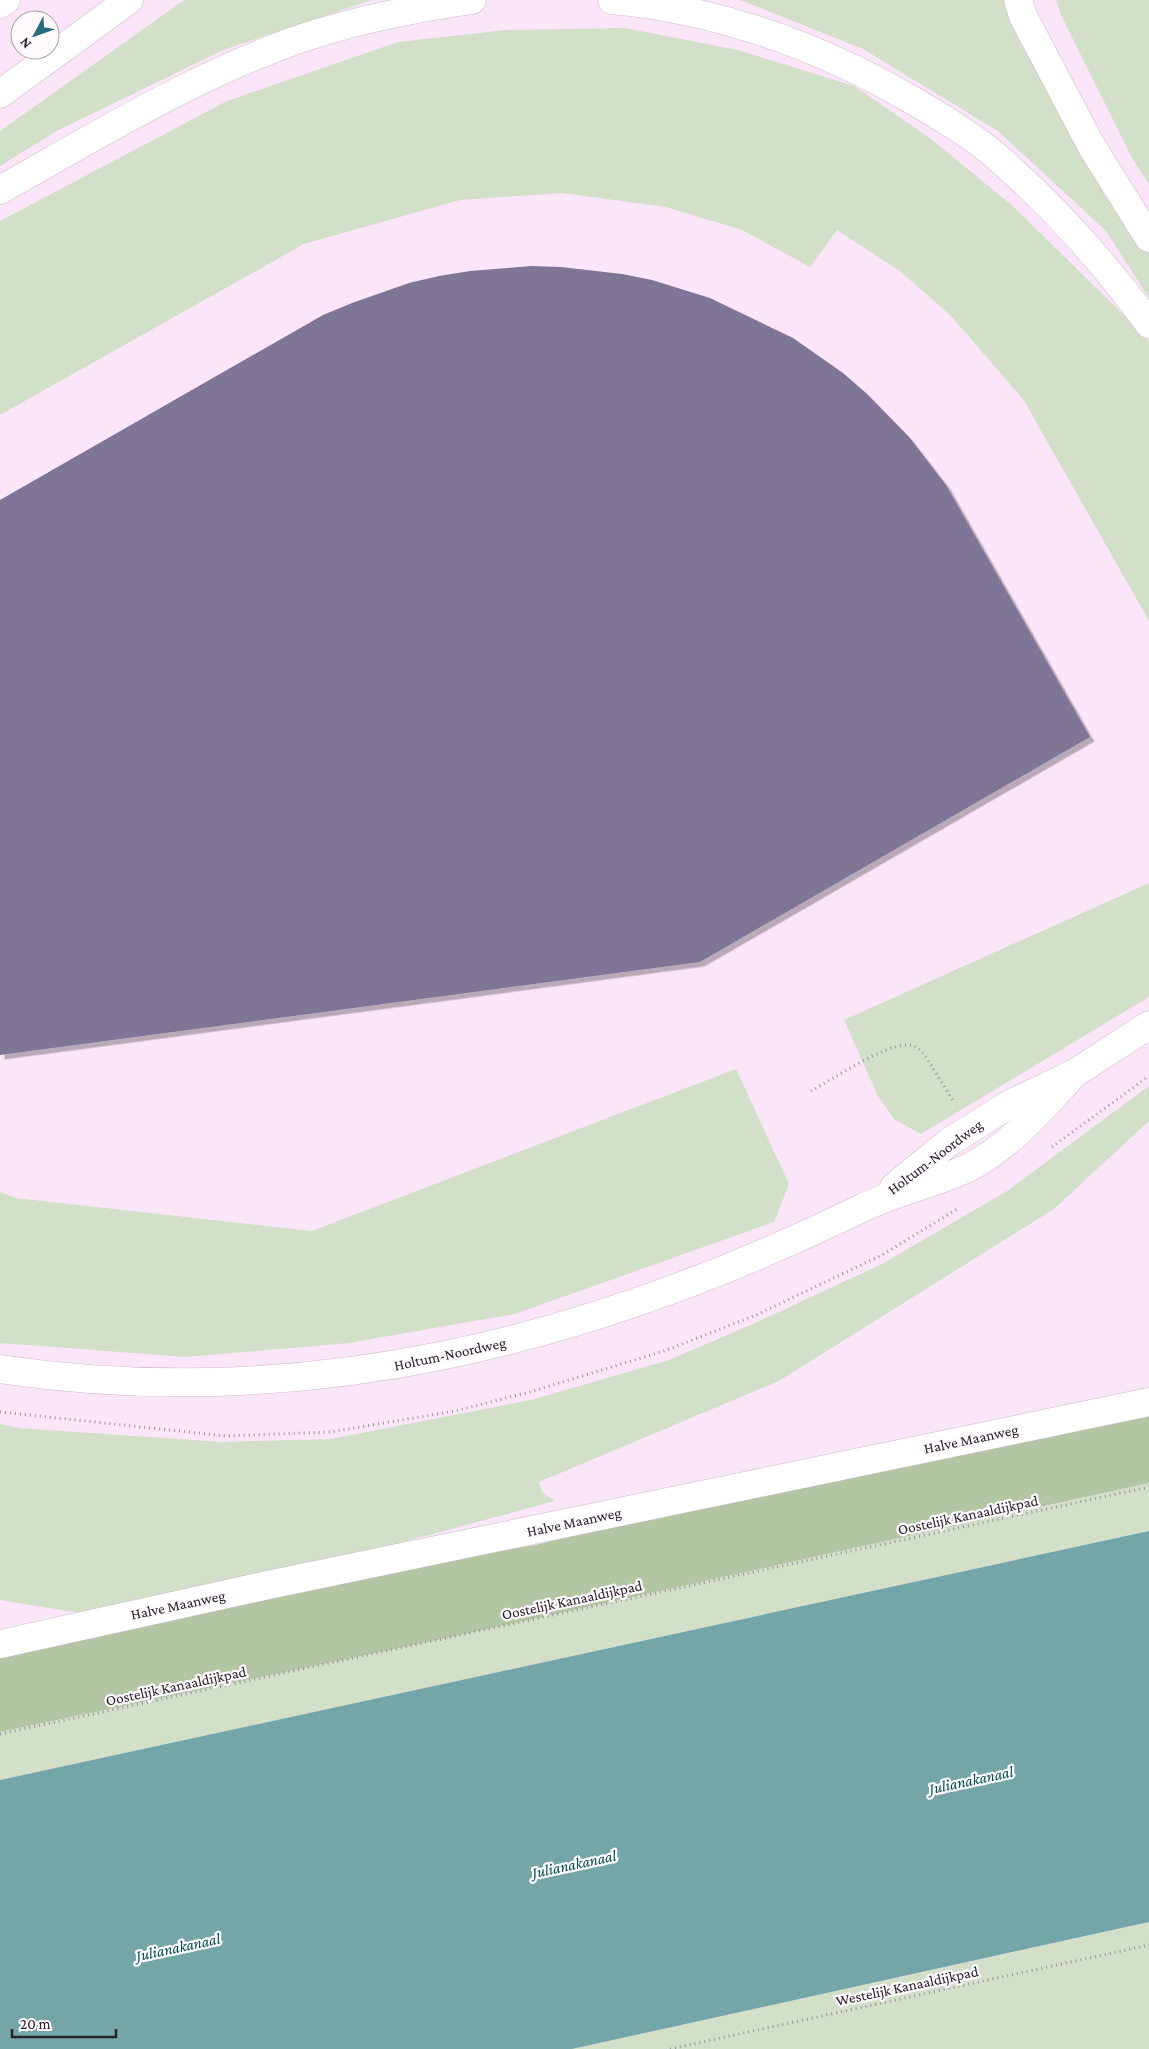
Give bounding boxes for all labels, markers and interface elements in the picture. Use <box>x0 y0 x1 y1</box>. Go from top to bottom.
north arrow <box>10 10 60 60</box>
text: N <box>16 34 34 52</box>
street label: Holtum-Noordweg <box>885 1116 986 1198</box>
street label: Holtum-Noordweg <box>393 1334 508 1375</box>
street label: Halve Maanweg <box>922 1421 1020 1458</box>
street label: Oostelijk Kanaaldijkpad <box>896 1492 1040 1539</box>
street label: Halve Maanweg <box>525 1504 623 1541</box>
street label: Oostelijk Kanaaldijkpad <box>500 1577 644 1624</box>
street label: Halve Maanweg <box>129 1587 227 1624</box>
street label: Oostelijk Kanaaldijkpad <box>104 1663 248 1710</box>
water label: Julianakanaal <box>924 1763 1016 1799</box>
water label: Julianakanaal <box>527 1847 619 1883</box>
water label: Julianakanaal <box>131 1930 223 1966</box>
street label: Westelijk Kanaaldijkpad <box>834 1963 980 2010</box>
scale bar <box>12 2006 116 2038</box>
text: 20 m <box>20 2016 51 2032</box>

